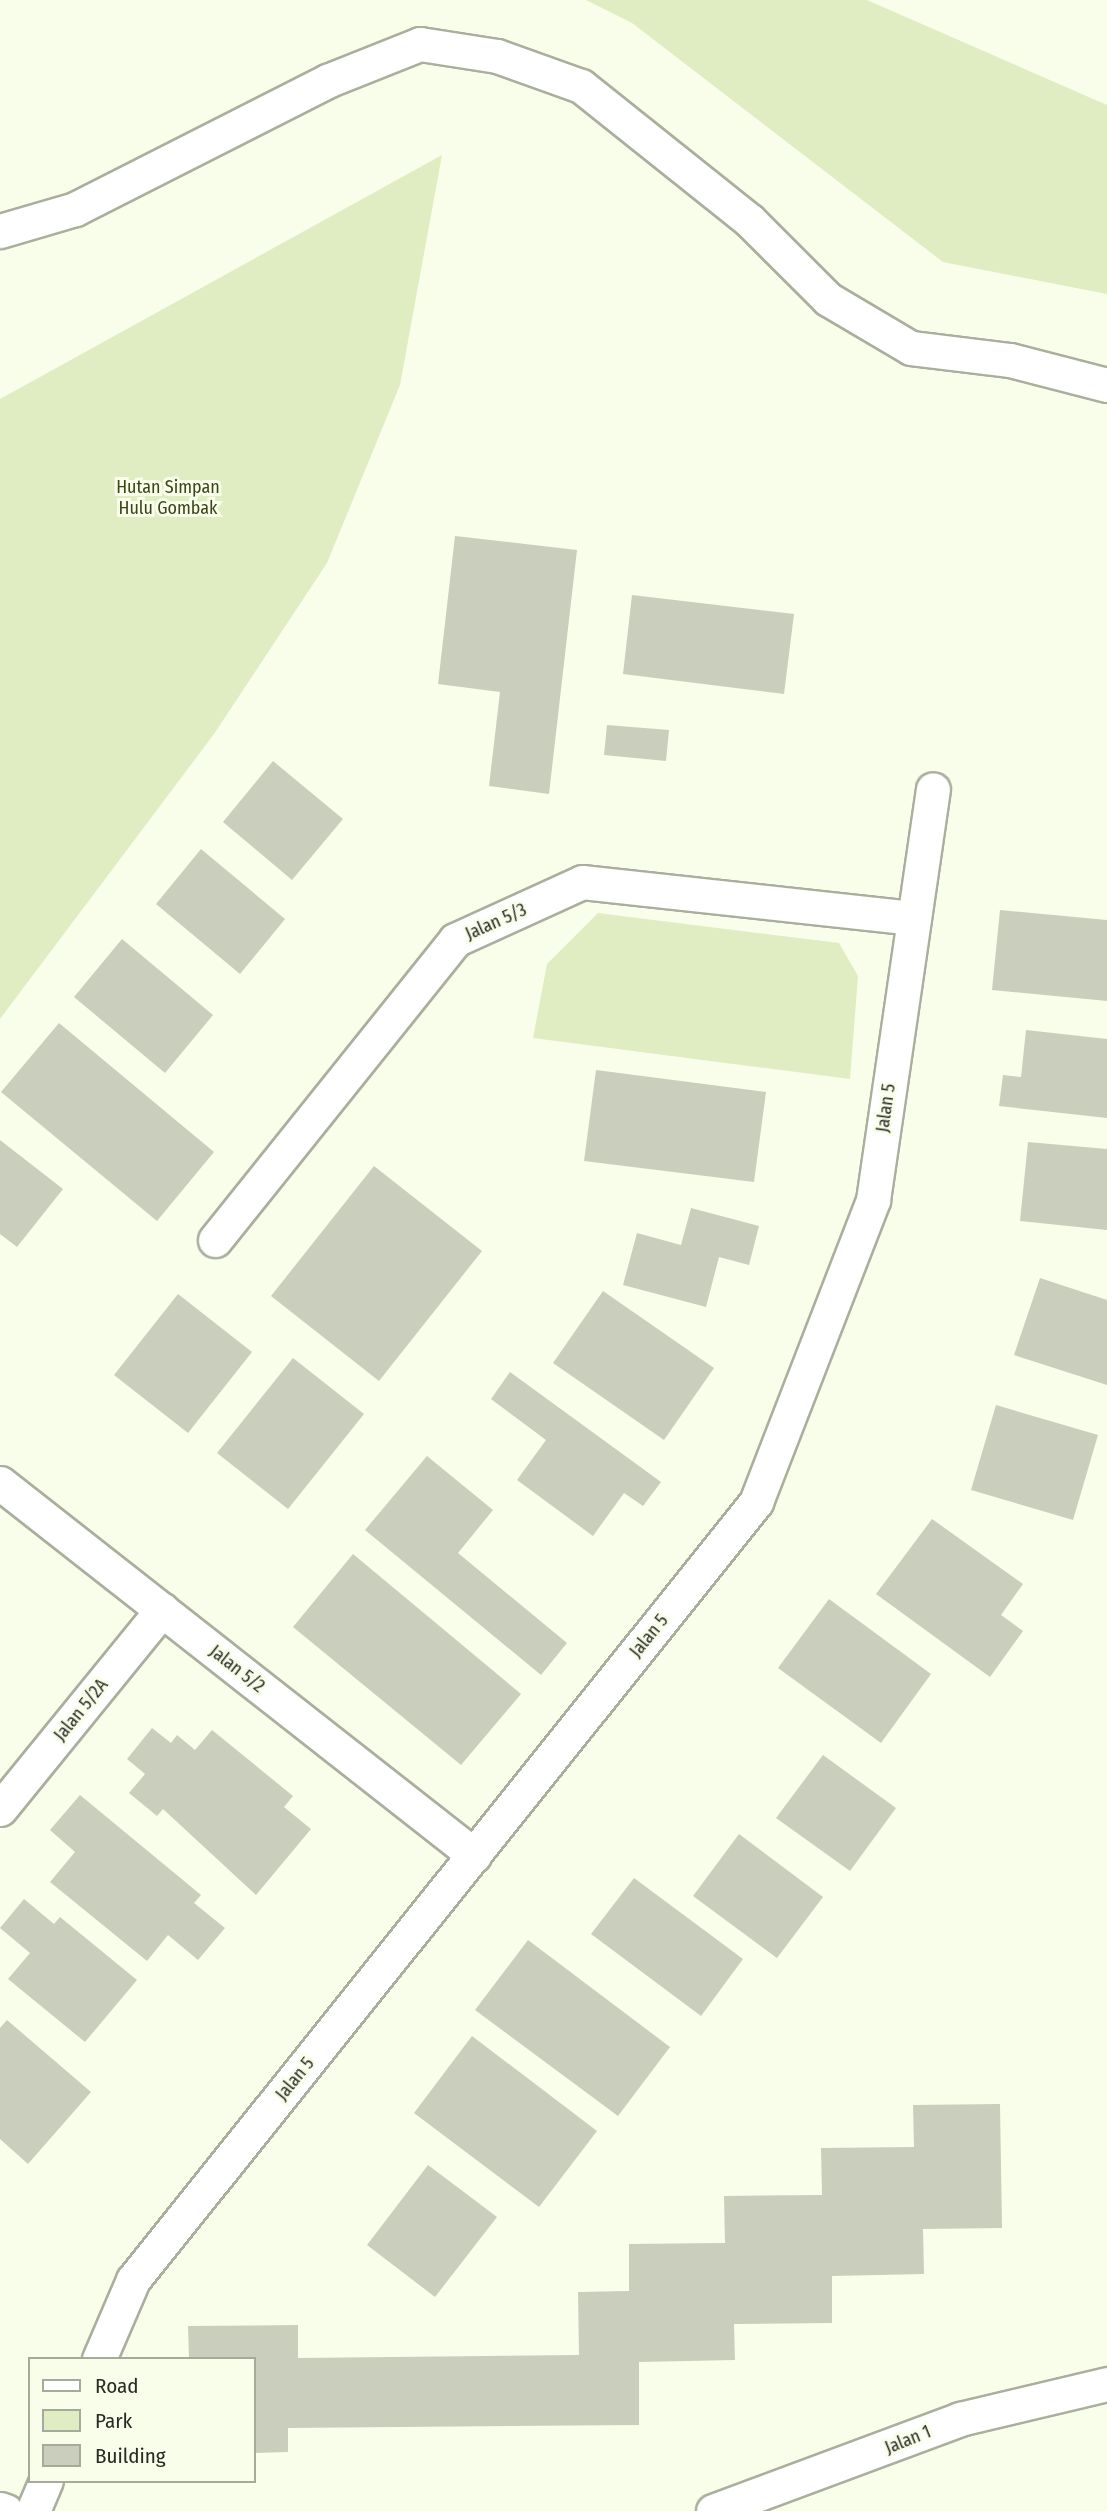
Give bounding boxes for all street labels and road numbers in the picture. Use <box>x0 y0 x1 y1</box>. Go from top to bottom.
street label: Jalan 5/3 <box>462 899 530 945</box>
street label: Jalan 5 <box>872 1082 900 1134</box>
street label: Jalan 5 <box>625 1610 673 1662</box>
street label: Jalan 5/2 <box>205 1641 269 1697</box>
street label: Jalan 5/2A <box>49 1675 113 1745</box>
street label: Jalan 5 <box>271 2053 319 2105</box>
street label: Jalan 1 <box>882 2421 934 2459</box>

